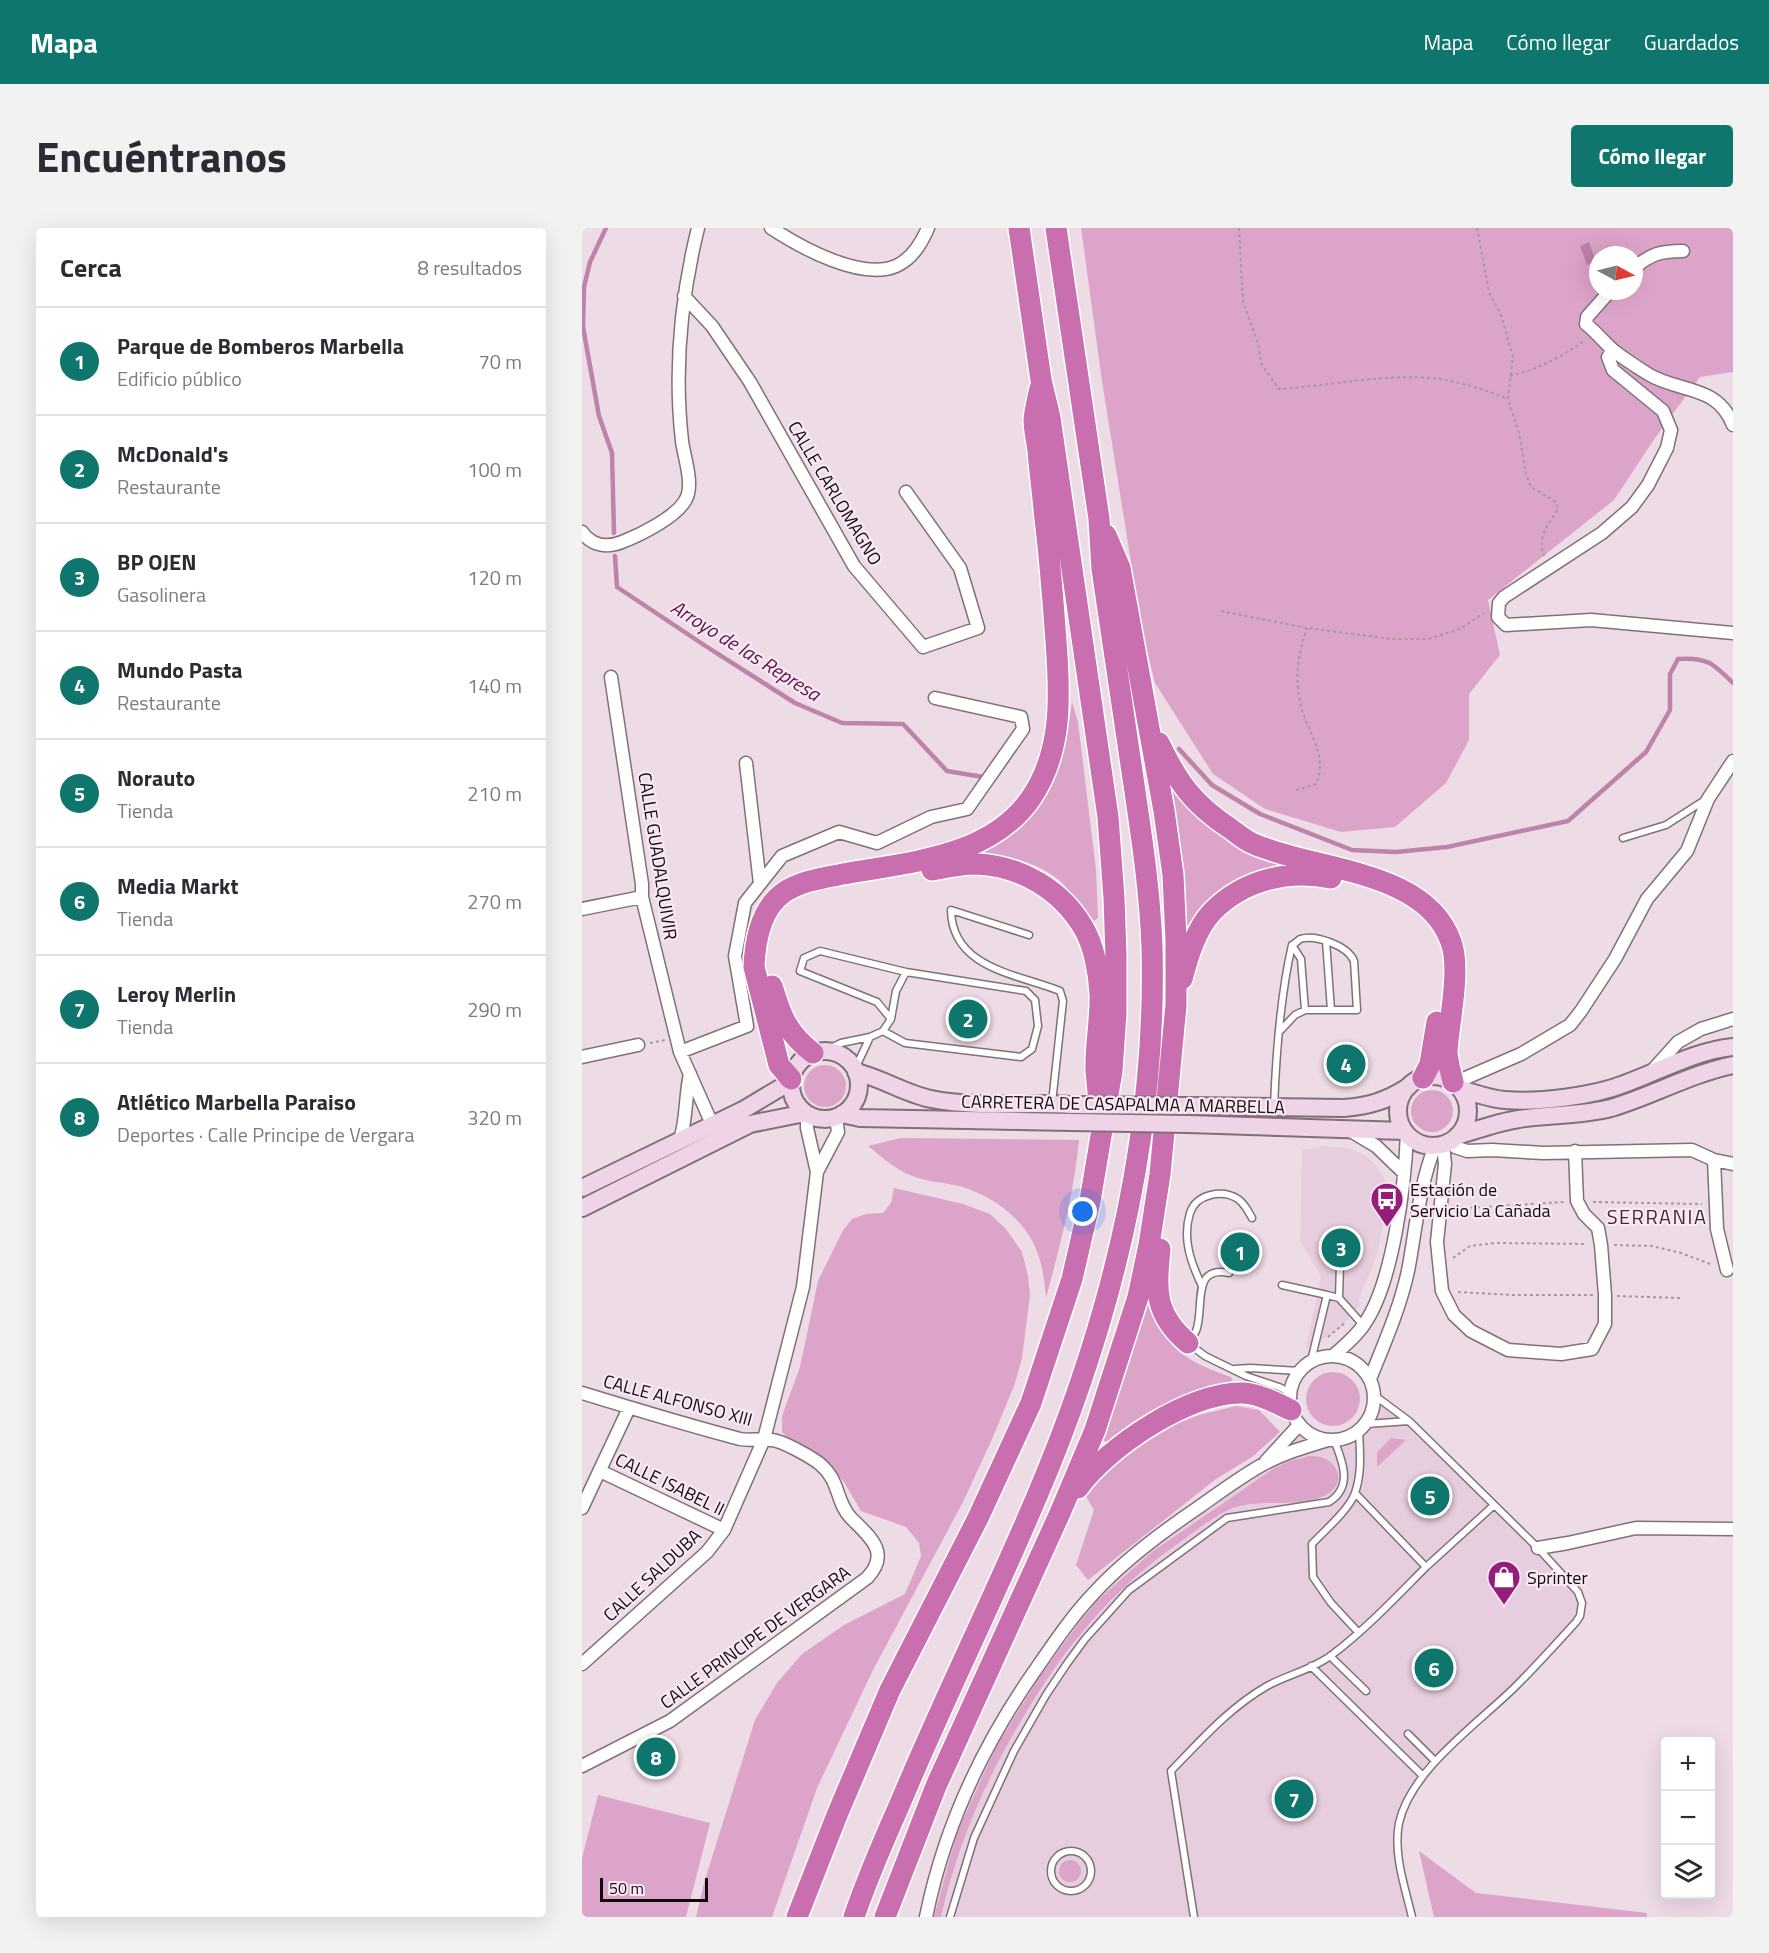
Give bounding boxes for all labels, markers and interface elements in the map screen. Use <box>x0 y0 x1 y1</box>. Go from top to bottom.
text: Mapa <box>30 21 98 64</box>
text: Mapa <box>1424 26 1473 58</box>
text: Cómo llegar <box>1506 26 1611 58</box>
text: Guardados <box>1644 26 1739 58</box>
text: Encuéntranos <box>36 124 287 188</box>
button: Cómo llegar <box>1571 125 1733 187</box>
north arrow <box>1589 246 1643 300</box>
text: Cerca <box>60 248 122 287</box>
text: 8 resultados <box>418 252 522 283</box>
text: Parque de Bomberos Marbella <box>117 329 404 363</box>
text: 1 <box>74 346 85 377</box>
text: 70 m <box>478 346 522 377</box>
text: Edificio público <box>117 363 242 394</box>
street label: CALLE CARLOMAGNO <box>781 416 889 570</box>
text: McDonald's <box>117 437 228 471</box>
text: 2 <box>74 454 85 485</box>
text: 100 m <box>467 454 522 485</box>
text: Restaurante <box>117 471 221 502</box>
text: BP OJEN <box>117 545 197 579</box>
text: 3 <box>74 562 85 593</box>
text: 120 m <box>467 562 522 593</box>
text: Gasolinera <box>117 579 206 610</box>
water label: Arroyo de las Represa <box>665 591 828 709</box>
text: Mundo Pasta <box>117 653 243 687</box>
text: 4 <box>74 670 85 701</box>
text: 140 m <box>467 670 522 701</box>
text: Restaurante <box>117 687 221 718</box>
text: Norauto <box>117 761 195 795</box>
street label: CALLE GUADALQUIVIR <box>631 770 685 942</box>
text: 5 <box>74 778 85 809</box>
text: 210 m <box>467 778 522 809</box>
text: Tienda <box>117 795 173 826</box>
text: Media Markt <box>117 869 238 903</box>
text: 6 <box>74 886 85 917</box>
text: 270 m <box>467 886 522 917</box>
text: Tienda <box>117 903 173 934</box>
text: Leroy Merlin <box>117 977 236 1011</box>
text: 7 <box>74 994 85 1025</box>
text: 290 m <box>467 994 522 1025</box>
pin: 2 <box>948 996 988 1042</box>
text: Tienda <box>117 1011 173 1042</box>
pin: 4 <box>1326 1042 1365 1086</box>
text: Atlético Marbella Paraiso <box>117 1085 356 1119</box>
street label: CARRETERA DE CASAPALMA A MARBELLA <box>961 1088 1285 1120</box>
text: 8 <box>74 1102 85 1133</box>
text: 320 m <box>467 1102 522 1133</box>
text: Deportes · Calle Principe de Vergara <box>117 1119 414 1150</box>
place label: Estación de Servicio La Cañada <box>1410 1176 1551 1224</box>
bus stop icon: Estación de Servicio La Cañada <box>1369 1181 1405 1228</box>
your location <box>1068 1197 1097 1226</box>
district label: SERRANIA <box>1607 1201 1707 1232</box>
pin: 3 <box>1322 1226 1360 1270</box>
pin: 1 <box>1220 1230 1260 1274</box>
street label: CALLE ALFONSO XIII <box>600 1367 756 1433</box>
street label: CALLE ISABEL II <box>611 1446 729 1522</box>
pin: 5 <box>1410 1474 1450 1518</box>
street label: CALLE SALDUBA <box>597 1522 707 1628</box>
street label: CALLE PRINCIPE DE VERGARA <box>654 1559 856 1715</box>
shop icon: Sprinter <box>1486 1559 1522 1606</box>
place label: Sprinter <box>1527 1564 1588 1591</box>
pin: 6 <box>1414 1646 1454 1690</box>
pin: 8 <box>636 1734 676 1780</box>
map controls <box>1661 1737 1715 1899</box>
button: + <box>1661 1737 1715 1791</box>
pin: 7 <box>1274 1776 1314 1822</box>
button: − <box>1661 1791 1715 1845</box>
button: layers <box>1661 1845 1715 1899</box>
scale bar <box>600 1875 708 1902</box>
text: 50 m <box>609 1876 644 1900</box>

